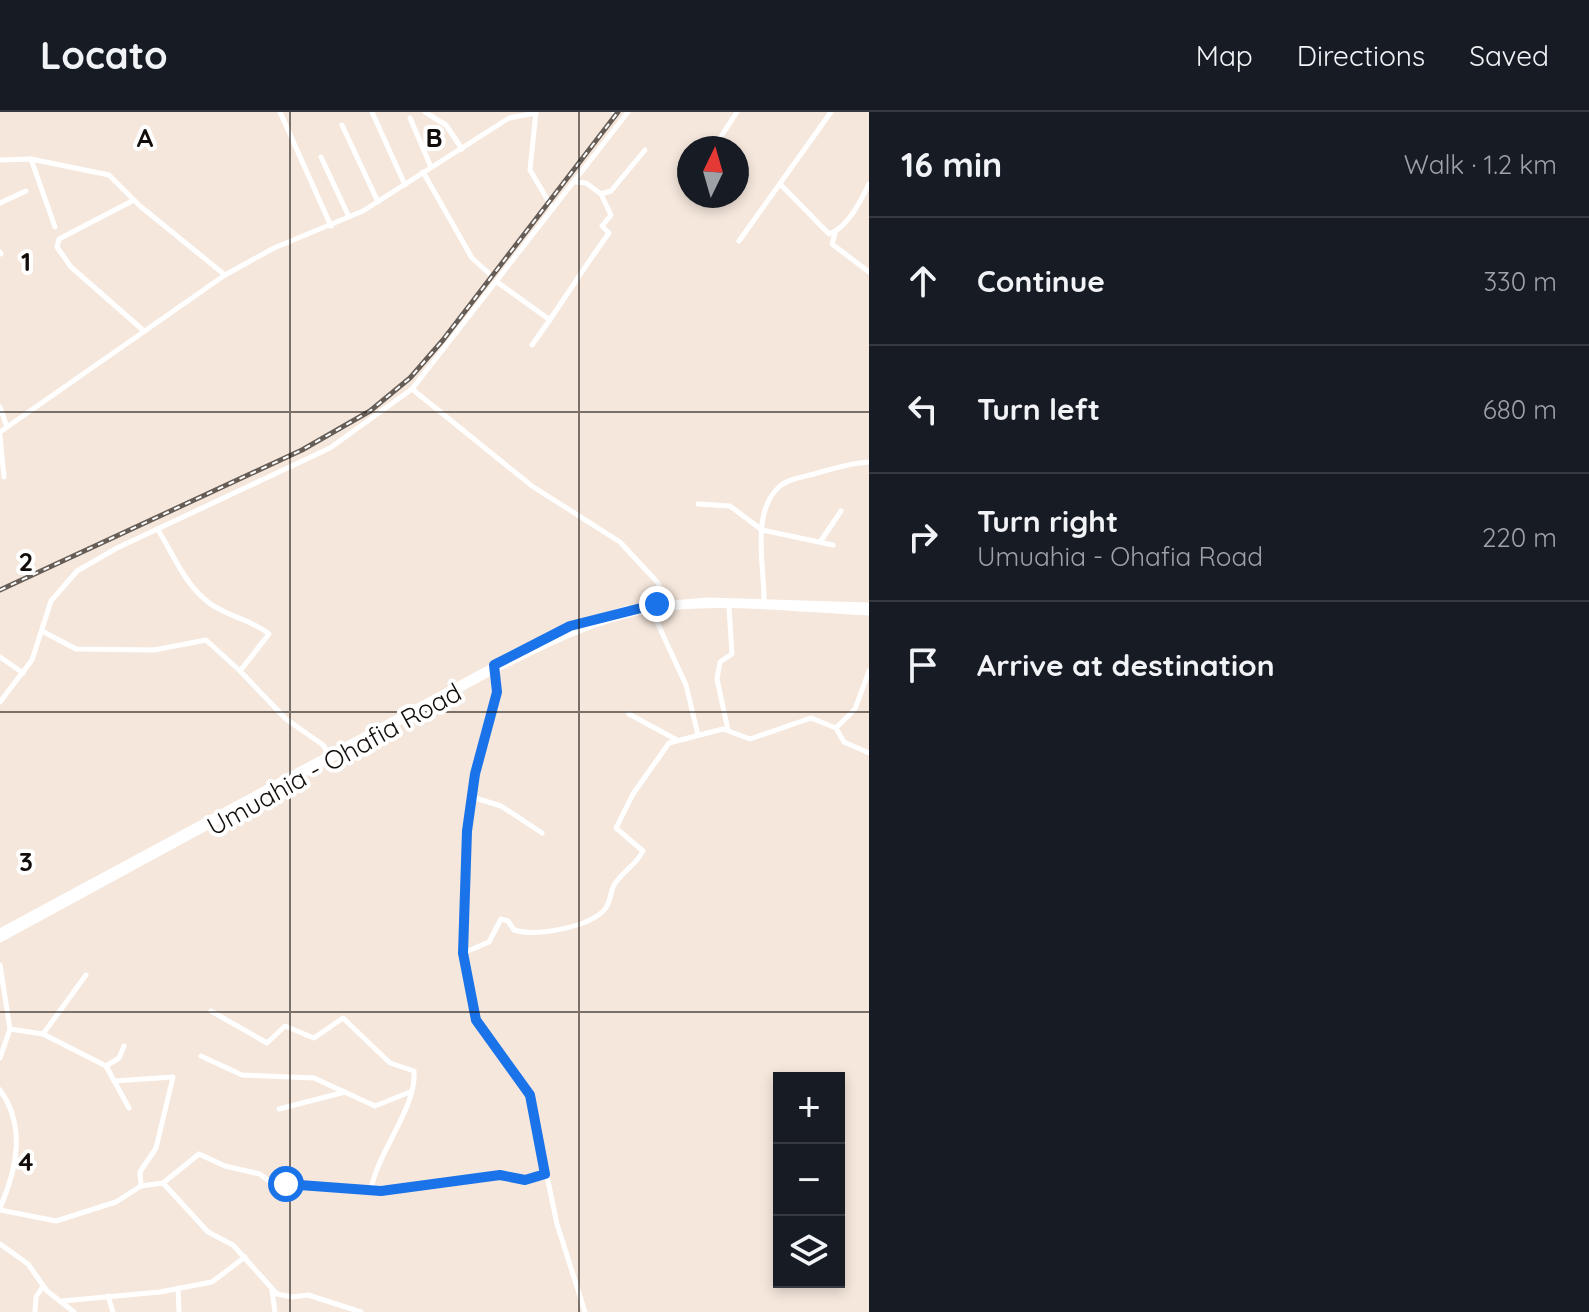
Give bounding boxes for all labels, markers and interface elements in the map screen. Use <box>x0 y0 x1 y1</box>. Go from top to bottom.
text: Locato <box>40 31 168 79</box>
text: Map <box>1196 38 1253 73</box>
text: Directions <box>1297 38 1425 73</box>
text: Saved <box>1469 38 1549 73</box>
text: A <box>137 121 154 154</box>
text: B <box>425 121 443 154</box>
north arrow <box>677 136 749 208</box>
text: 16 min <box>901 143 1002 186</box>
text: Walk · 1.2 km <box>1404 148 1557 181</box>
text: 1 <box>21 245 31 278</box>
icon: ahead <box>901 259 945 303</box>
text: Continue <box>977 262 1105 300</box>
text: 330 m <box>1483 265 1557 298</box>
icon: left <box>901 387 945 431</box>
text: Turn left <box>977 390 1100 428</box>
text: 680 m <box>1483 393 1557 426</box>
text: Turn right <box>977 502 1118 540</box>
icon: right <box>901 515 945 559</box>
text: 220 m <box>1482 521 1557 554</box>
text: Umuahia - Ohafia Road <box>977 540 1263 573</box>
text: 2 <box>19 545 33 578</box>
route end <box>639 586 675 622</box>
icon: arrive <box>901 643 945 687</box>
text: Arrive at destination <box>977 646 1275 684</box>
street label: Umuahia - Ohafia Road <box>201 675 467 843</box>
text: 3 <box>19 845 33 878</box>
map controls <box>773 1072 845 1288</box>
button: + <box>773 1072 845 1144</box>
button: − <box>773 1144 845 1216</box>
text: 4 <box>18 1145 34 1178</box>
route start <box>268 1166 304 1202</box>
button: layers <box>773 1216 845 1288</box>

